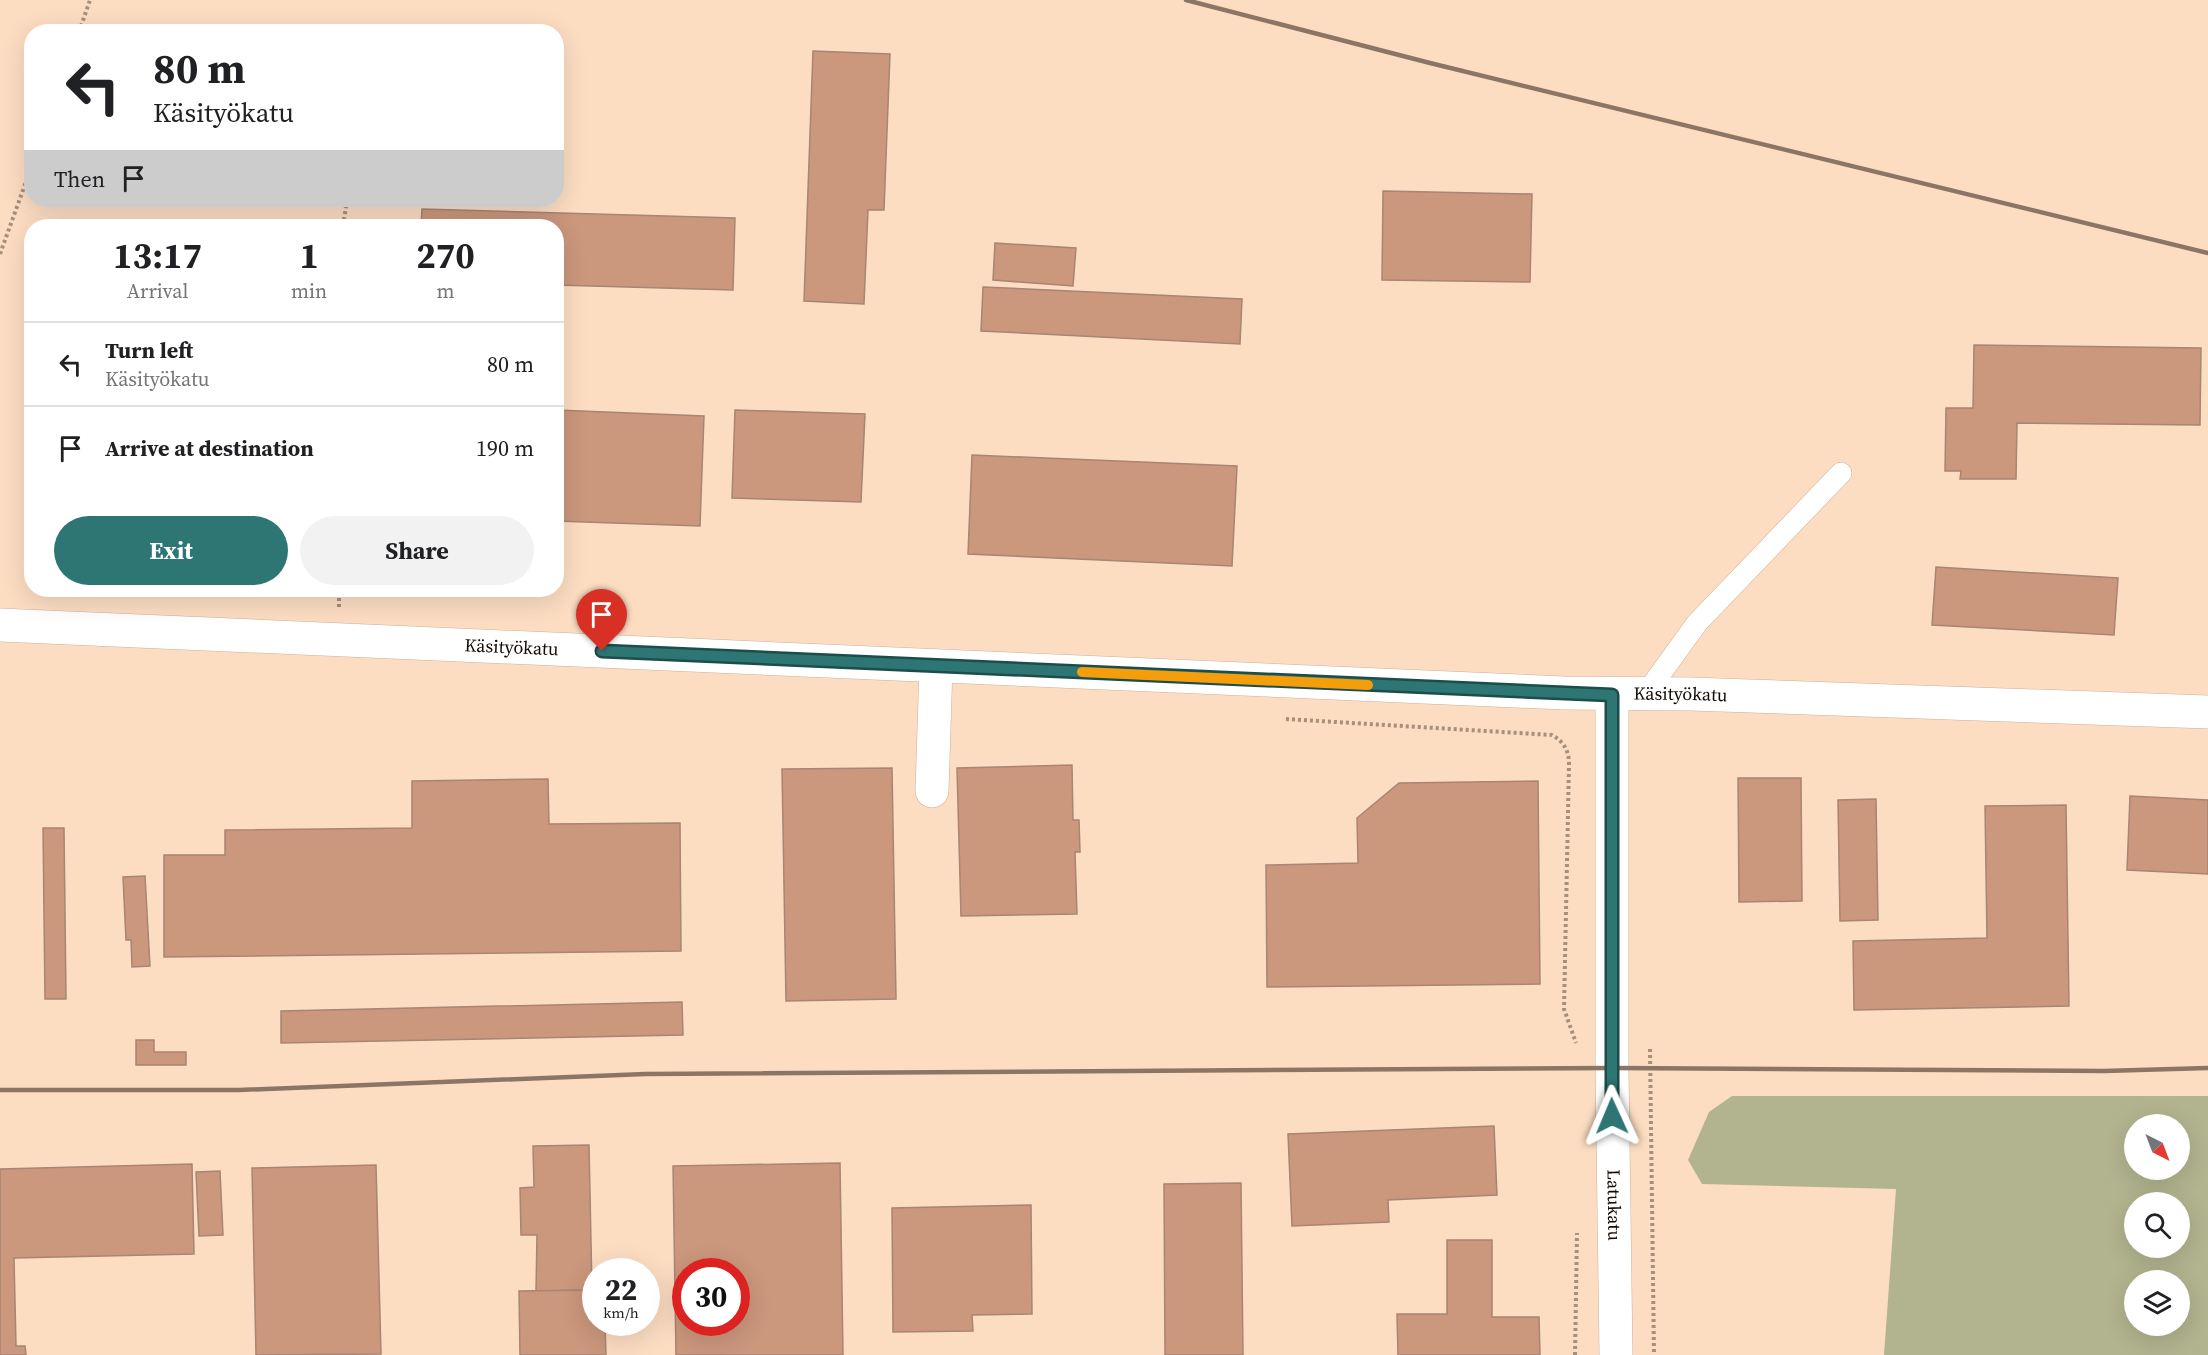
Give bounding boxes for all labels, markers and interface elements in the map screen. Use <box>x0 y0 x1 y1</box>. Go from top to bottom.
text: 80 m <box>153 39 246 97</box>
icon: left <box>54 48 132 126</box>
text: Käsityökatu <box>153 94 294 131</box>
icon: arrive <box>117 162 150 195</box>
text: Then <box>54 164 105 194</box>
text: 13:17 <box>113 231 202 280</box>
text: 1 <box>299 231 319 280</box>
text: 270 <box>416 231 475 280</box>
text: Arrival <box>127 277 188 305</box>
text: min <box>291 277 327 305</box>
text: m <box>437 277 455 305</box>
text: Turn left <box>105 335 193 365</box>
icon: left <box>54 348 87 381</box>
text: 80 m <box>487 349 534 379</box>
text: Käsityökatu <box>105 365 209 393</box>
icon: arrive <box>54 432 87 465</box>
text: Arrive at destination <box>105 433 314 463</box>
text: 190 m <box>476 433 534 463</box>
button: Exit <box>54 516 288 585</box>
button: Share <box>300 516 534 585</box>
pin <box>576 589 627 651</box>
icon: arrive <box>585 598 618 631</box>
street label: Käsityökatu <box>464 632 559 661</box>
street label: Käsityökatu <box>1633 681 1728 707</box>
position arrow <box>1580 1084 1644 1148</box>
north arrow <box>2124 1114 2190 1180</box>
map controls <box>2124 1114 2190 1336</box>
street label: Latukatu <box>1601 1169 1627 1241</box>
button: search <box>2124 1192 2190 1258</box>
speed limit sign: 30 <box>672 1258 750 1336</box>
text: 22 <box>605 1269 637 1310</box>
button: layers <box>2124 1270 2190 1336</box>
text: km/h <box>603 1302 639 1323</box>

